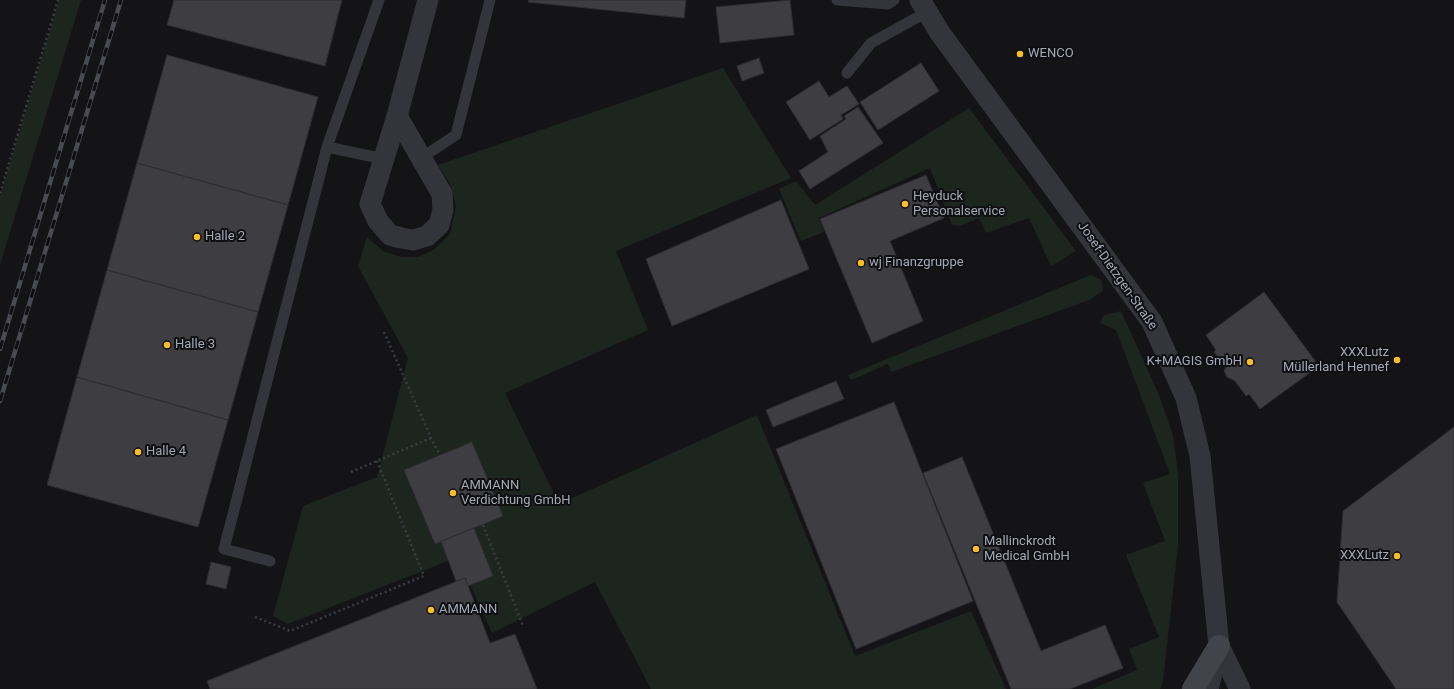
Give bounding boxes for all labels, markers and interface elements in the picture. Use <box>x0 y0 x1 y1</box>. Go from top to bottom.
place label: WENCO <box>1028 46 1074 62</box>
marker: WENCO <box>1015 49 1025 59</box>
place label: Heyduck Personalservice <box>913 189 1005 220</box>
marker: Heyduck Personalservice <box>900 199 910 209</box>
street label: Josef-Dietzgen-Straße <box>1074 219 1160 333</box>
place label: Halle 2 <box>205 229 245 245</box>
marker: Halle 2 <box>192 232 202 242</box>
place label: wj Finanzgruppe <box>869 255 964 271</box>
marker: wj Finanzgruppe <box>856 258 866 268</box>
place label: Halle 3 <box>175 337 215 353</box>
marker: Halle 3 <box>162 340 172 350</box>
place label: XXXLutz Müllerland Hennef <box>1283 345 1389 376</box>
place label: K+MAGIS GmbH <box>1146 354 1242 370</box>
marker: XXXLutz Müllerland Hennef <box>1392 355 1402 365</box>
marker: K+MAGIS GmbH <box>1245 357 1255 367</box>
place label: Halle 4 <box>146 444 186 460</box>
marker: Halle 4 <box>133 447 143 457</box>
place label: AMMANN Verdichtung GmbH <box>461 478 571 509</box>
marker: AMMANN Verdichtung GmbH <box>448 488 458 498</box>
place label: Mallinckrodt Medical GmbH <box>984 534 1070 565</box>
marker: Mallinckrodt Medical GmbH <box>971 544 981 554</box>
place label: XXXLutz <box>1340 548 1389 564</box>
marker: XXXLutz <box>1392 551 1402 561</box>
place label: AMMANN <box>439 602 497 618</box>
marker: AMMANN <box>426 605 436 615</box>

